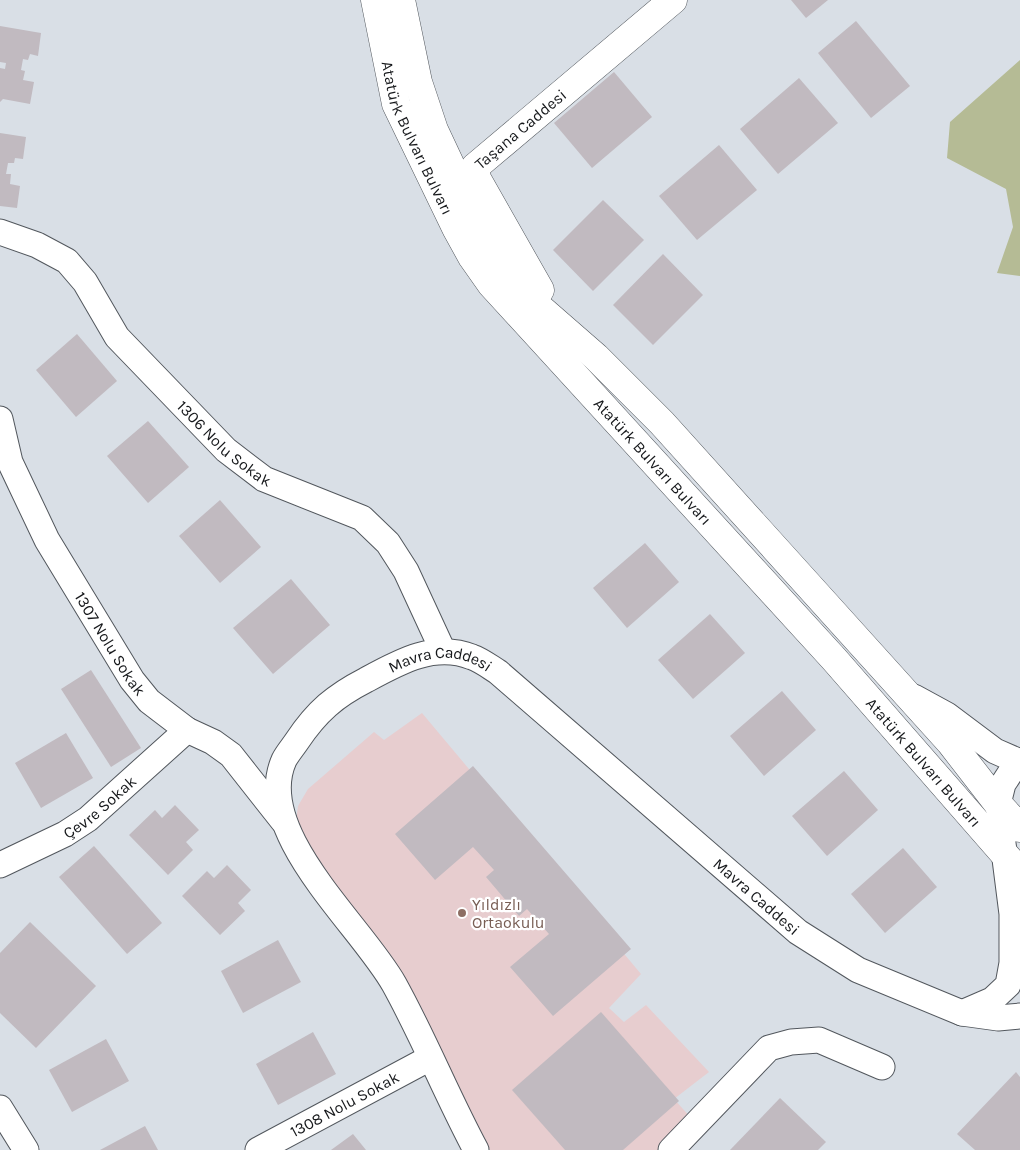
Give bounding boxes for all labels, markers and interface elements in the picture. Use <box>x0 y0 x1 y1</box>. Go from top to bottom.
street label: Atatürk Bulvarı Bulvarı <box>378 59 458 218</box>
street label: Taşana Caddesi <box>471 85 570 173</box>
street label: Atatürk Bulvarı Bulvarı <box>590 394 716 529</box>
street label: 1306 Nolu Sokak <box>174 396 274 490</box>
street label: 1307 Nolu Sokak <box>71 588 150 699</box>
text: Mavra Caddesi <box>385 642 496 676</box>
street label: Mavra Caddesi <box>386 661 494 681</box>
street label: Atatürk Bulvarı Bulvarı <box>862 694 986 831</box>
street label: Çevre Sokak <box>59 771 140 842</box>
street label: Mavra Caddesi <box>710 854 804 939</box>
place label: Yıldızlı Ortaokulu <box>472 895 545 932</box>
marker: Yıldızlı Ortaokulu <box>456 907 468 919</box>
street label: 1308 Nolu Sokak <box>287 1067 402 1141</box>

